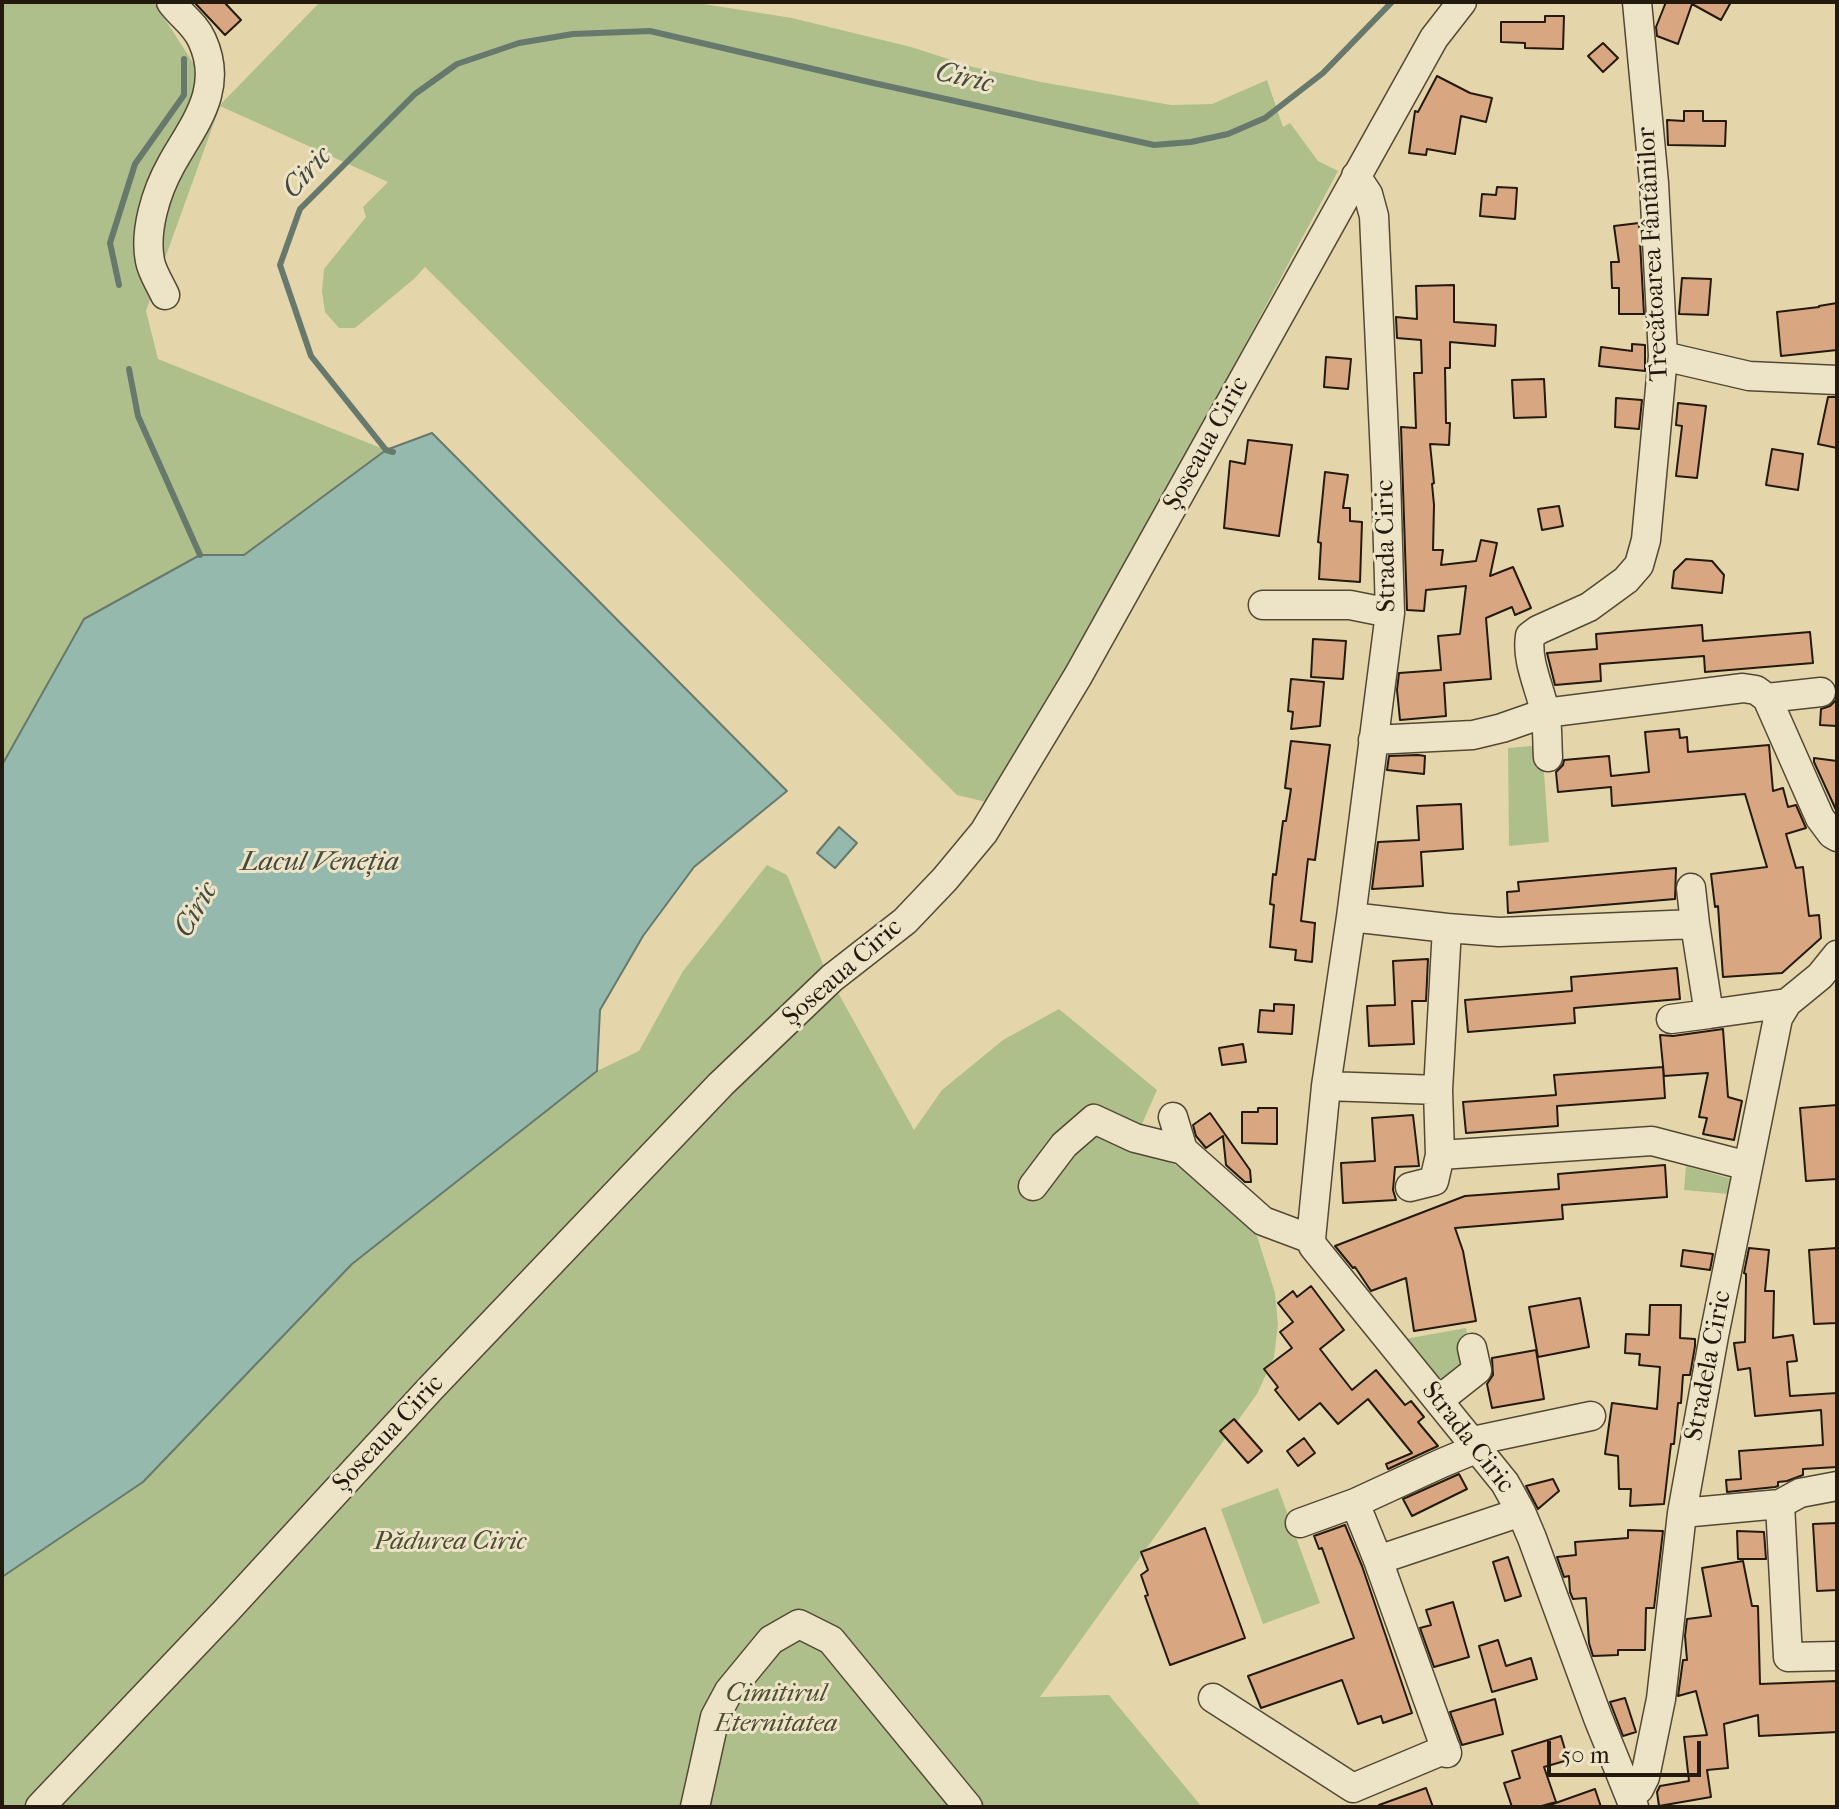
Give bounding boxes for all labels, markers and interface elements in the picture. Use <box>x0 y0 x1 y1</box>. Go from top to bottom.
water label: Ciric <box>932 56 996 102</box>
street label: Trecătoarea Fântânilor <box>1632 126 1676 382</box>
water label: Ciric <box>276 140 340 206</box>
street label: Șoseaua Ciric <box>1157 372 1257 516</box>
street label: Strada Ciric <box>1370 479 1404 613</box>
water label: Lacul Veneția <box>241 846 399 880</box>
water label: Ciric <box>168 877 226 943</box>
street label: Șoseaua Ciric <box>777 913 909 1033</box>
street label: Stradela Ciric <box>1679 1288 1739 1444</box>
street label: Șoseaua Ciric <box>327 1369 451 1499</box>
street label: Strada Ciric <box>1414 1376 1520 1500</box>
park label: Pădurea Ciric <box>374 1527 526 1559</box>
park label: Cimitirul Eternitatea <box>715 1679 837 1740</box>
scale bar <box>1551 1725 1705 1775</box>
text: 50 m <box>1561 1741 1610 1769</box>

